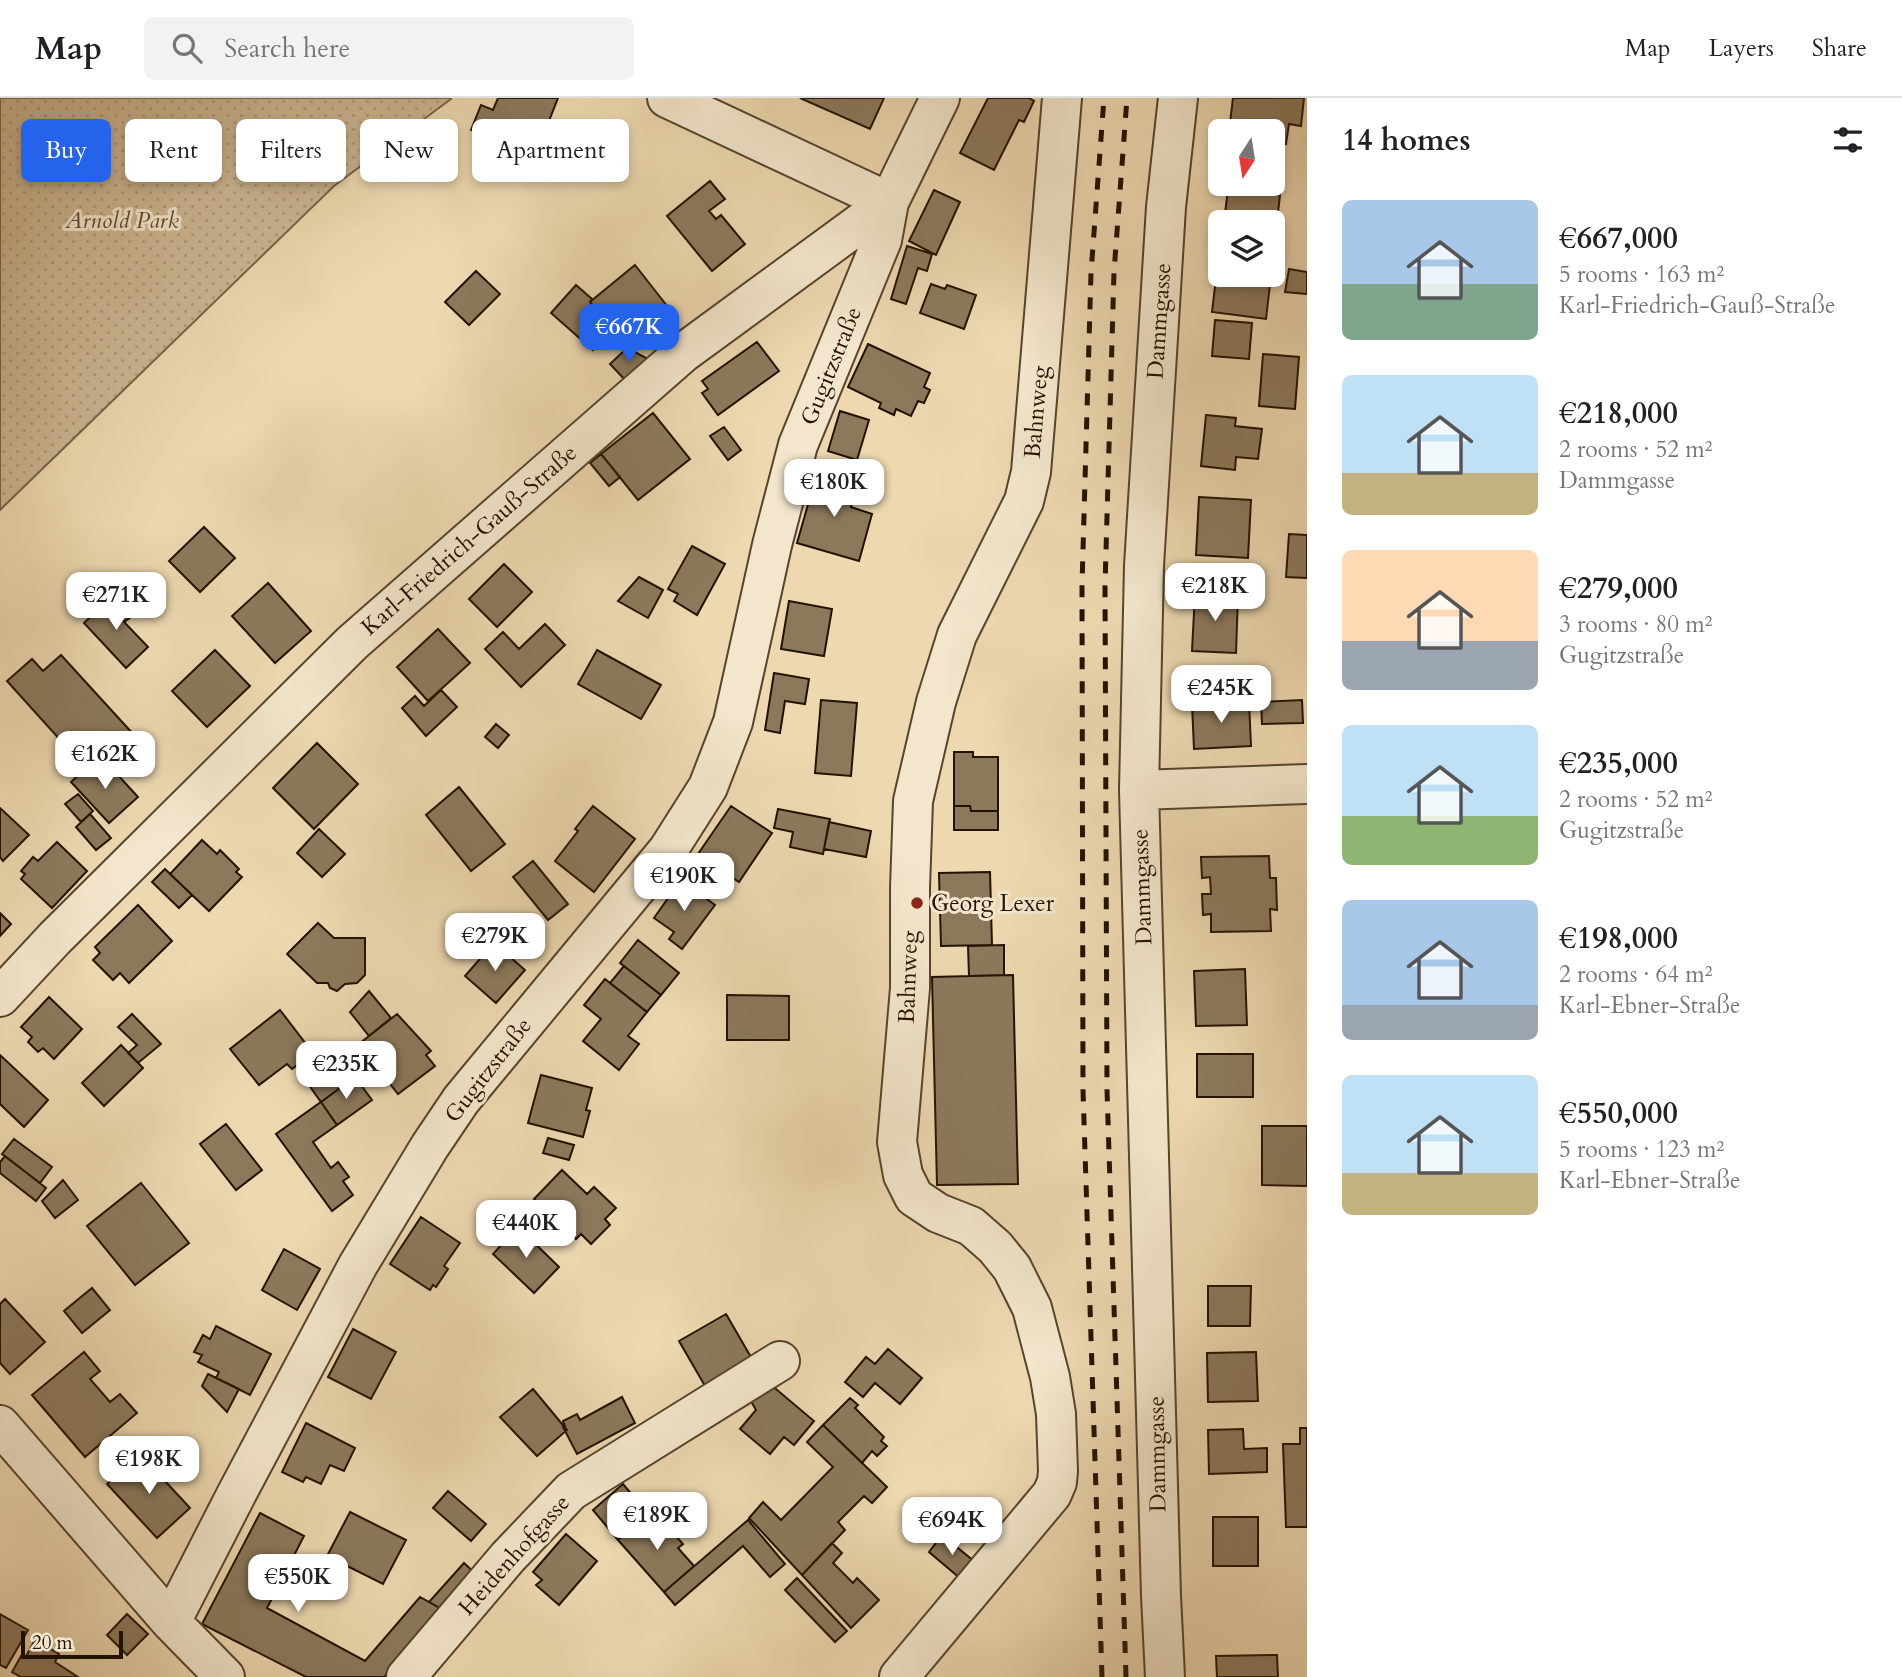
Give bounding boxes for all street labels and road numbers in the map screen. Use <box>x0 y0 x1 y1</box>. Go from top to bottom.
street label: Dammgasse <box>1139 262 1179 380</box>
street label: Gugitzstraße <box>793 302 869 430</box>
street label: Bahnweg <box>1017 364 1056 460</box>
street label: Karl-Friedrich-Gauß-Straße <box>355 438 583 642</box>
street label: Dammgasse <box>1124 828 1160 946</box>
street label: Bahnweg <box>891 930 925 1024</box>
street label: Gugitzstraße <box>437 1011 539 1129</box>
street label: Dammgasse <box>1140 1396 1174 1512</box>
street label: Heidenhofgasse <box>451 1488 577 1622</box>

